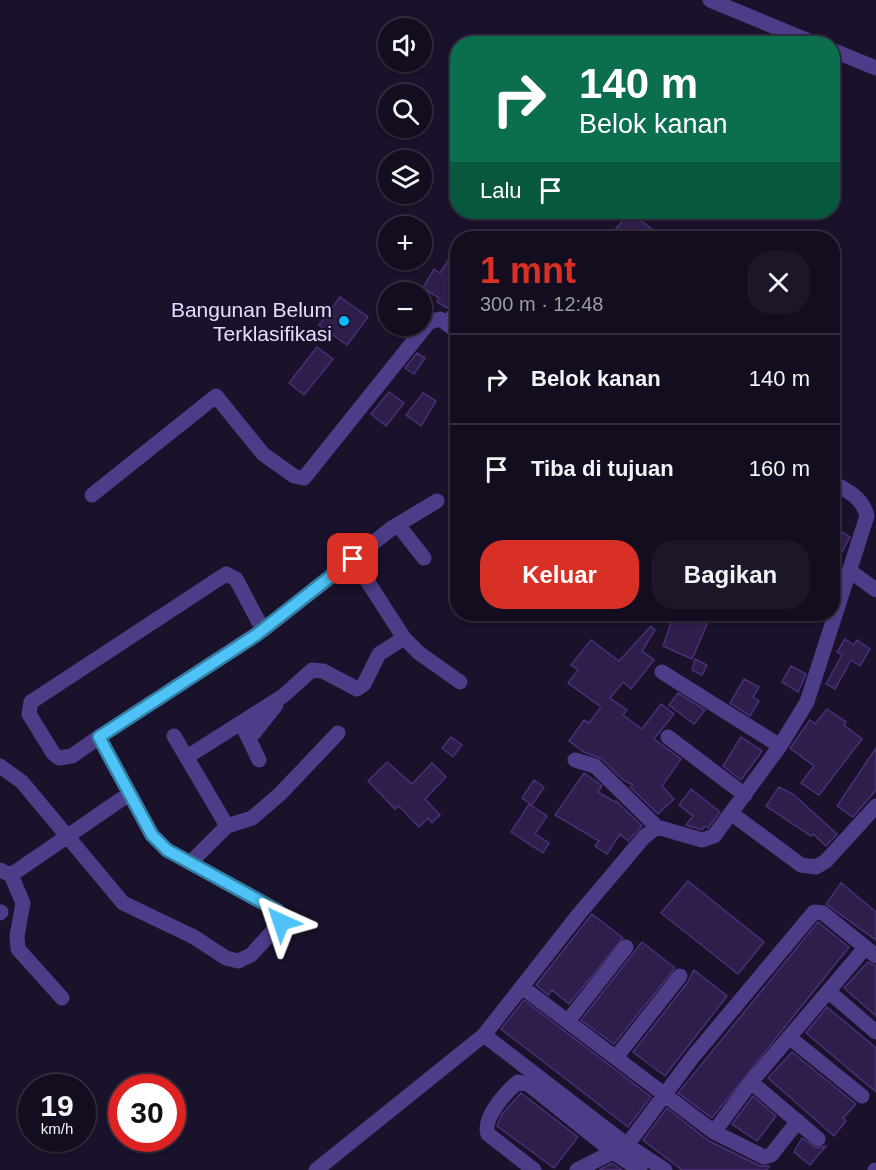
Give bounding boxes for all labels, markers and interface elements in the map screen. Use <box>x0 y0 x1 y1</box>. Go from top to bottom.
map controls <box>378 18 432 336</box>
button: sound <box>378 18 432 72</box>
icon: right <box>480 60 558 138</box>
text: 140 m <box>579 60 698 107</box>
button: search <box>378 84 432 138</box>
text: Belok kanan <box>579 109 728 139</box>
button: layers <box>378 150 432 204</box>
icon: arrive <box>534 174 567 207</box>
text: Lalu <box>480 178 522 203</box>
button: + <box>378 216 432 270</box>
text: 1 mnt <box>480 250 576 291</box>
button: close <box>747 251 810 314</box>
button: − <box>378 282 432 336</box>
text: 300 m · 12:48 <box>480 293 603 315</box>
place label: Bangunan Belum Terklasifikasi <box>171 298 332 345</box>
marker: Bangunan Belum Terklasifikasi <box>337 314 351 328</box>
icon: right <box>480 363 513 396</box>
text: Belok kanan <box>531 366 661 391</box>
text: 140 m <box>749 366 810 391</box>
icon: arrive <box>480 453 513 486</box>
text: Tiba di tujuan <box>531 456 674 481</box>
text: 160 m <box>749 456 810 481</box>
pin <box>327 533 378 584</box>
button: Keluar <box>480 540 639 609</box>
button: Bagikan <box>651 540 810 609</box>
icon: arrive <box>336 542 369 575</box>
position arrow <box>249 890 313 954</box>
speed limit sign: 30 <box>108 1074 186 1152</box>
text: 19 <box>40 1089 74 1122</box>
text: km/h <box>41 1120 73 1137</box>

